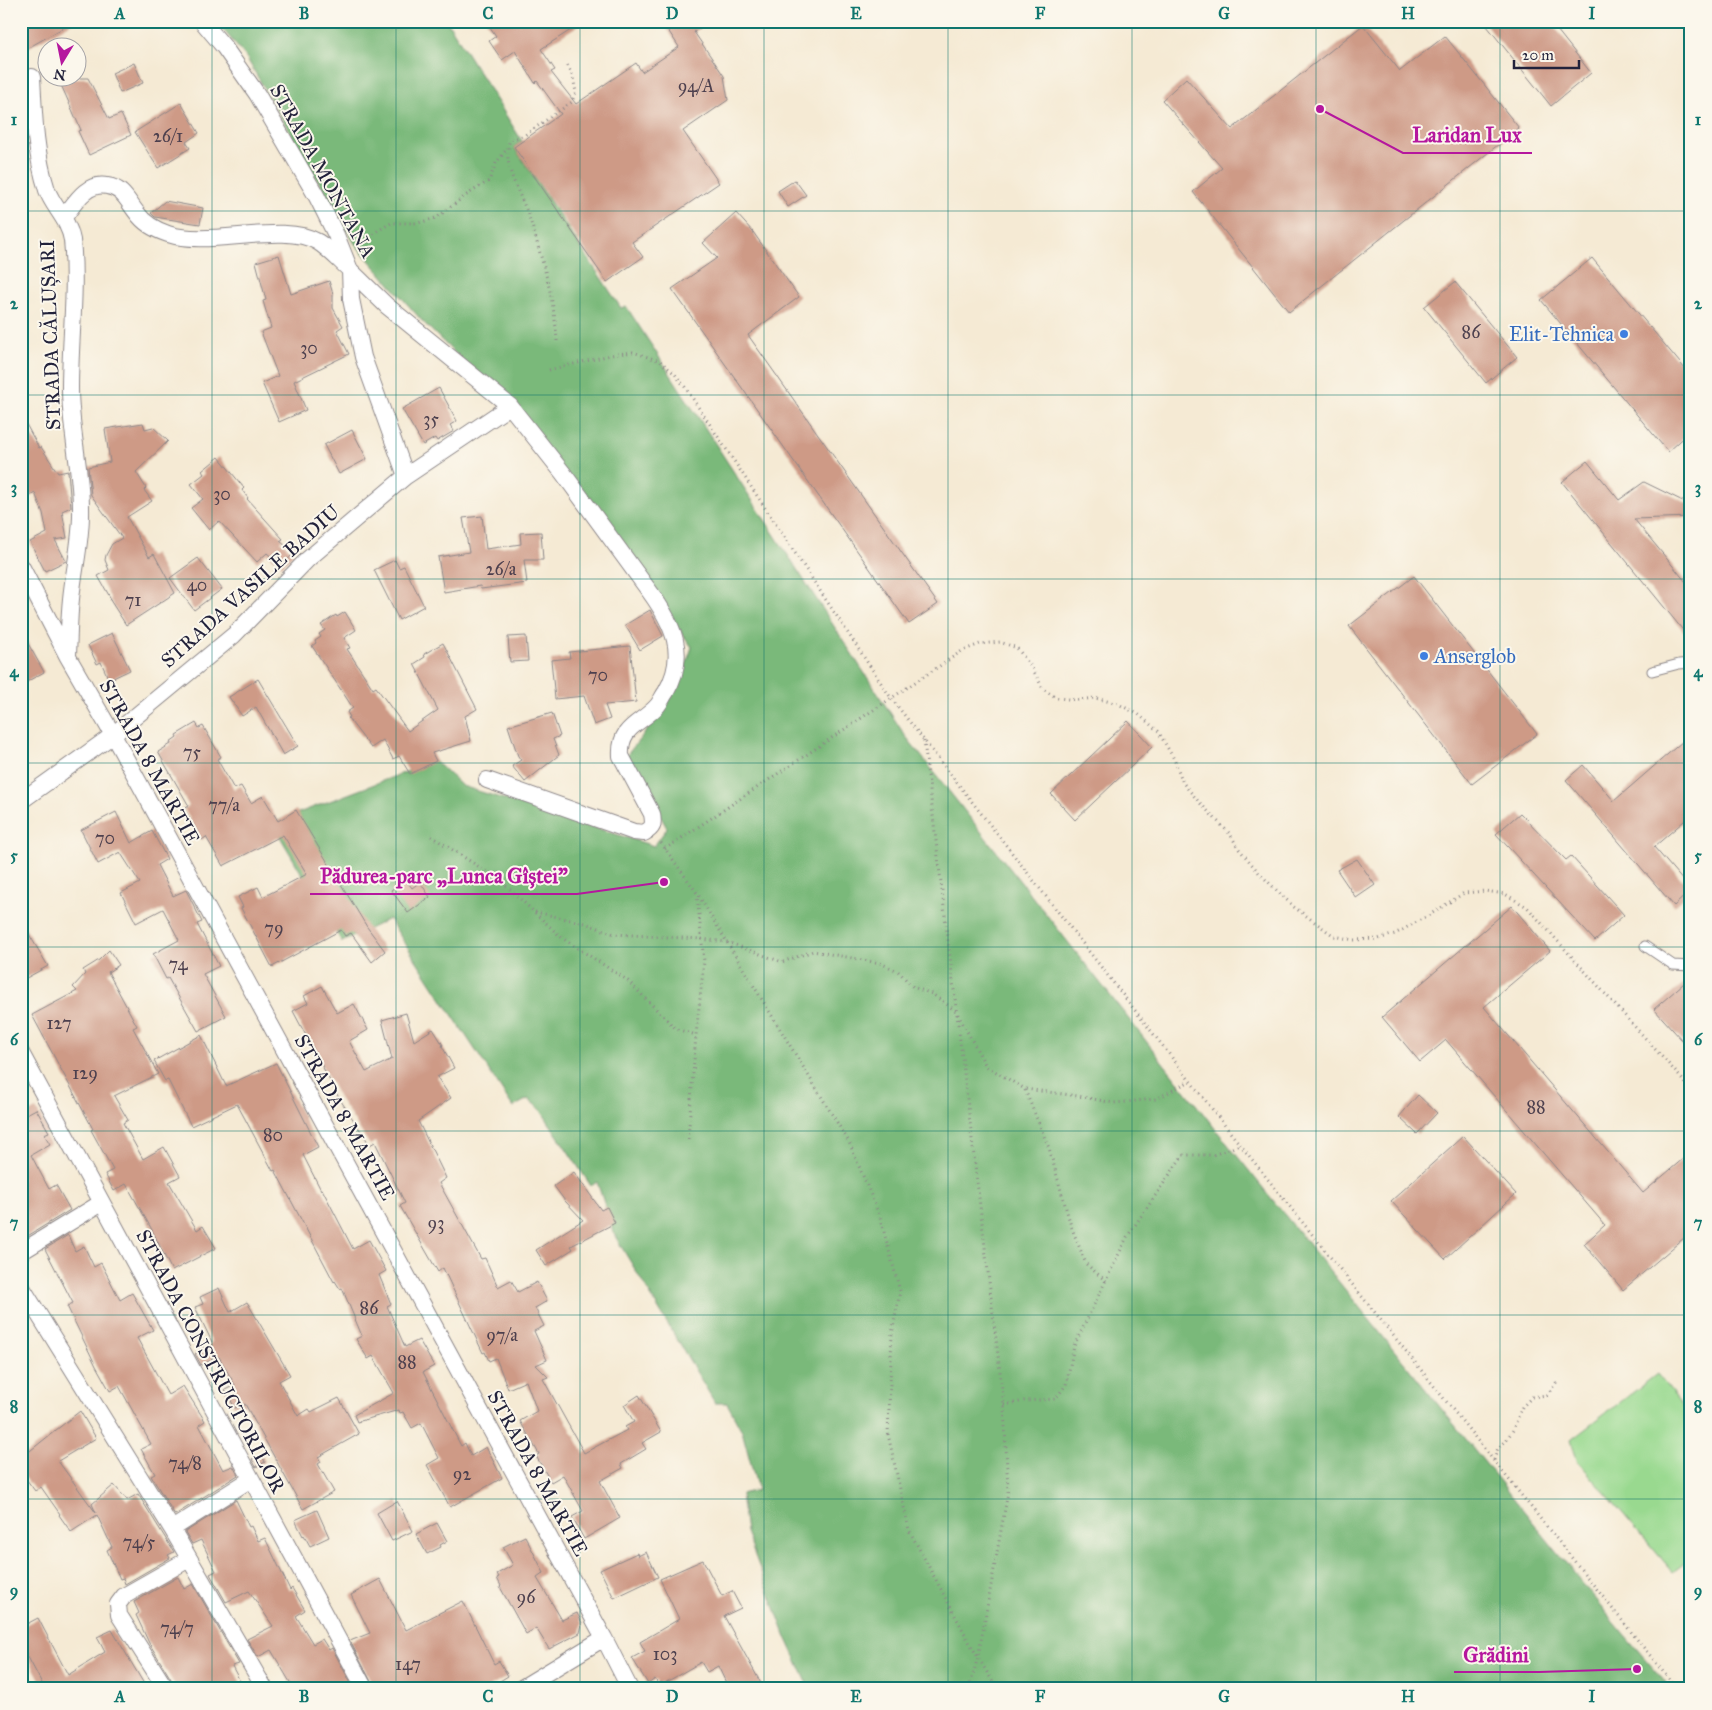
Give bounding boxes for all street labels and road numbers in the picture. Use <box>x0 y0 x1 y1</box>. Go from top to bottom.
street label: STRADA MONTANA <box>265 80 381 263</box>
street label: STRADA CĂLUȘARI <box>35 239 65 431</box>
street label: STRADA VASILE BADIU <box>156 499 344 673</box>
street label: STRADA 8 MARTIE <box>95 675 205 849</box>
street label: STRADA 8 MARTIE <box>290 1030 400 1204</box>
street label: STRADA CONSTRUCTORILOR <box>131 1225 291 1497</box>
street label: STRADA 8 MARTIE <box>483 1386 593 1560</box>

